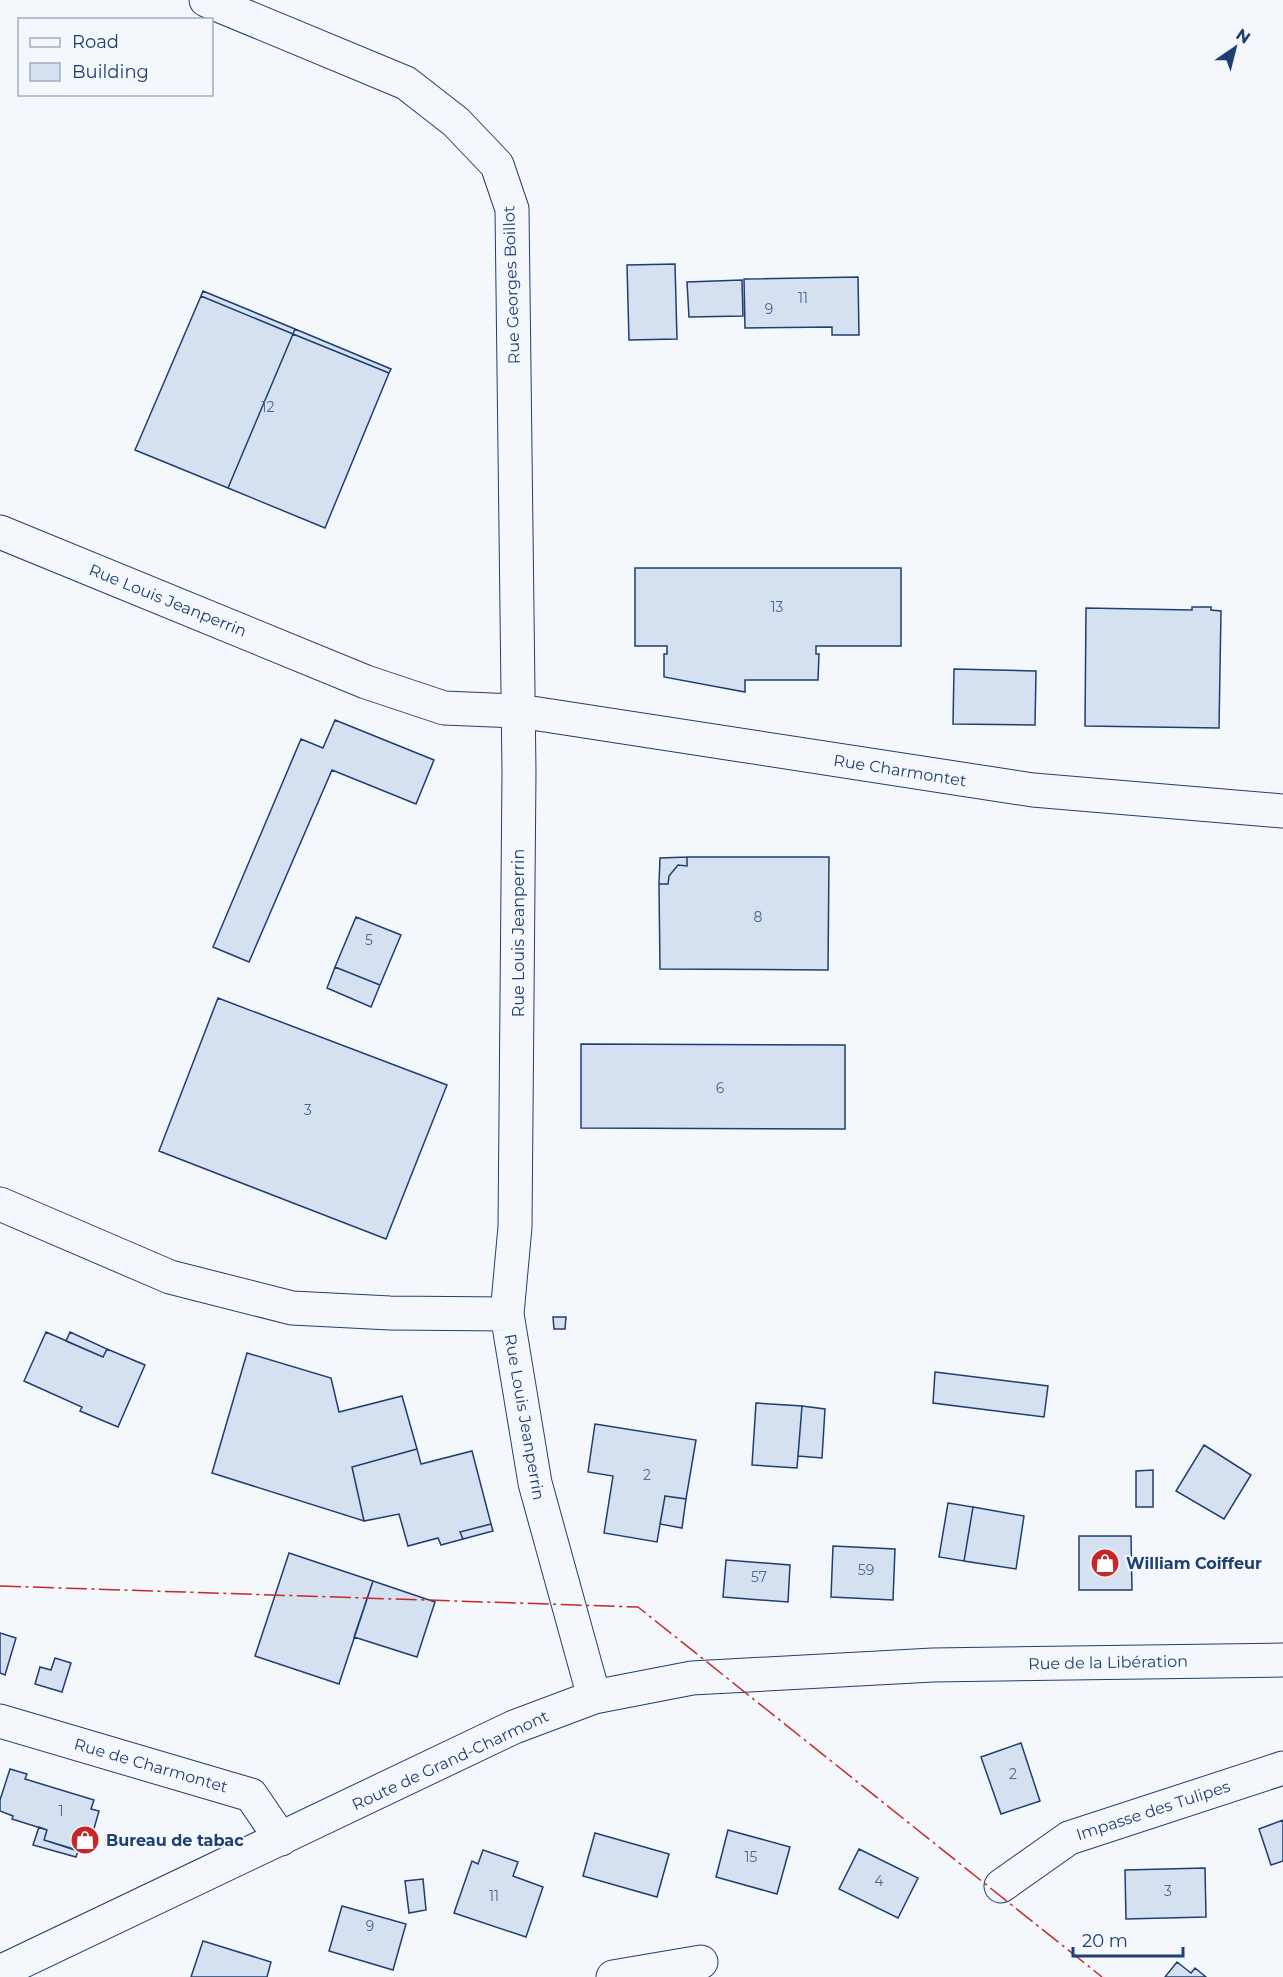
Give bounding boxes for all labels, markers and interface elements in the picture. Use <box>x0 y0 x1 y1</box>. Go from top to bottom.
legend <box>18 18 213 96</box>
north arrow <box>1205 18 1265 78</box>
text: N <box>1233 25 1254 48</box>
text: Road <box>72 31 119 53</box>
text: Building <box>72 61 149 83</box>
street label: Rue Georges Boillot <box>499 205 524 365</box>
house number: 11 <box>798 289 808 307</box>
house number: 9 <box>765 300 773 318</box>
house number: 12 <box>261 398 275 416</box>
street label: Rue Louis Jeanperrin <box>86 560 249 641</box>
house number: 13 <box>771 598 784 616</box>
street label: Rue Charmontet <box>832 751 968 790</box>
street label: Rue Louis Jeanperrin <box>509 849 528 1017</box>
house number: 8 <box>754 908 763 926</box>
house number: 5 <box>365 931 373 949</box>
house number: 6 <box>716 1079 725 1097</box>
house number: 3 <box>304 1101 312 1119</box>
street label: Rue Louis Jeanperrin <box>501 1332 548 1502</box>
house number: 2 <box>643 1466 651 1484</box>
shop icon: William Coiffeur <box>1089 1547 1121 1579</box>
place label: William Coiffeur <box>1126 1554 1262 1573</box>
house number: 59 <box>858 1561 874 1579</box>
house number: 57 <box>751 1568 767 1586</box>
street label: Rue de la Libération <box>1028 1652 1188 1673</box>
street label: Route de Grand-Charmont <box>349 1706 552 1814</box>
street label: Rue de Charmontet <box>72 1734 230 1797</box>
house number: 2 <box>1009 1765 1017 1783</box>
street label: Impasse des Tulipes <box>1074 1777 1233 1844</box>
house number: 1 <box>58 1802 64 1820</box>
shop icon: Bureau de tabac <box>69 1824 101 1856</box>
place label: Bureau de tabac <box>106 1831 244 1850</box>
house number: 15 <box>745 1848 758 1866</box>
house number: 4 <box>874 1872 884 1890</box>
house number: 3 <box>1164 1882 1172 1900</box>
house number: 11 <box>489 1887 499 1905</box>
house number: 9 <box>366 1917 374 1935</box>
scale bar <box>1073 1920 1182 1958</box>
text: 20 m <box>1082 1930 1128 1952</box>

